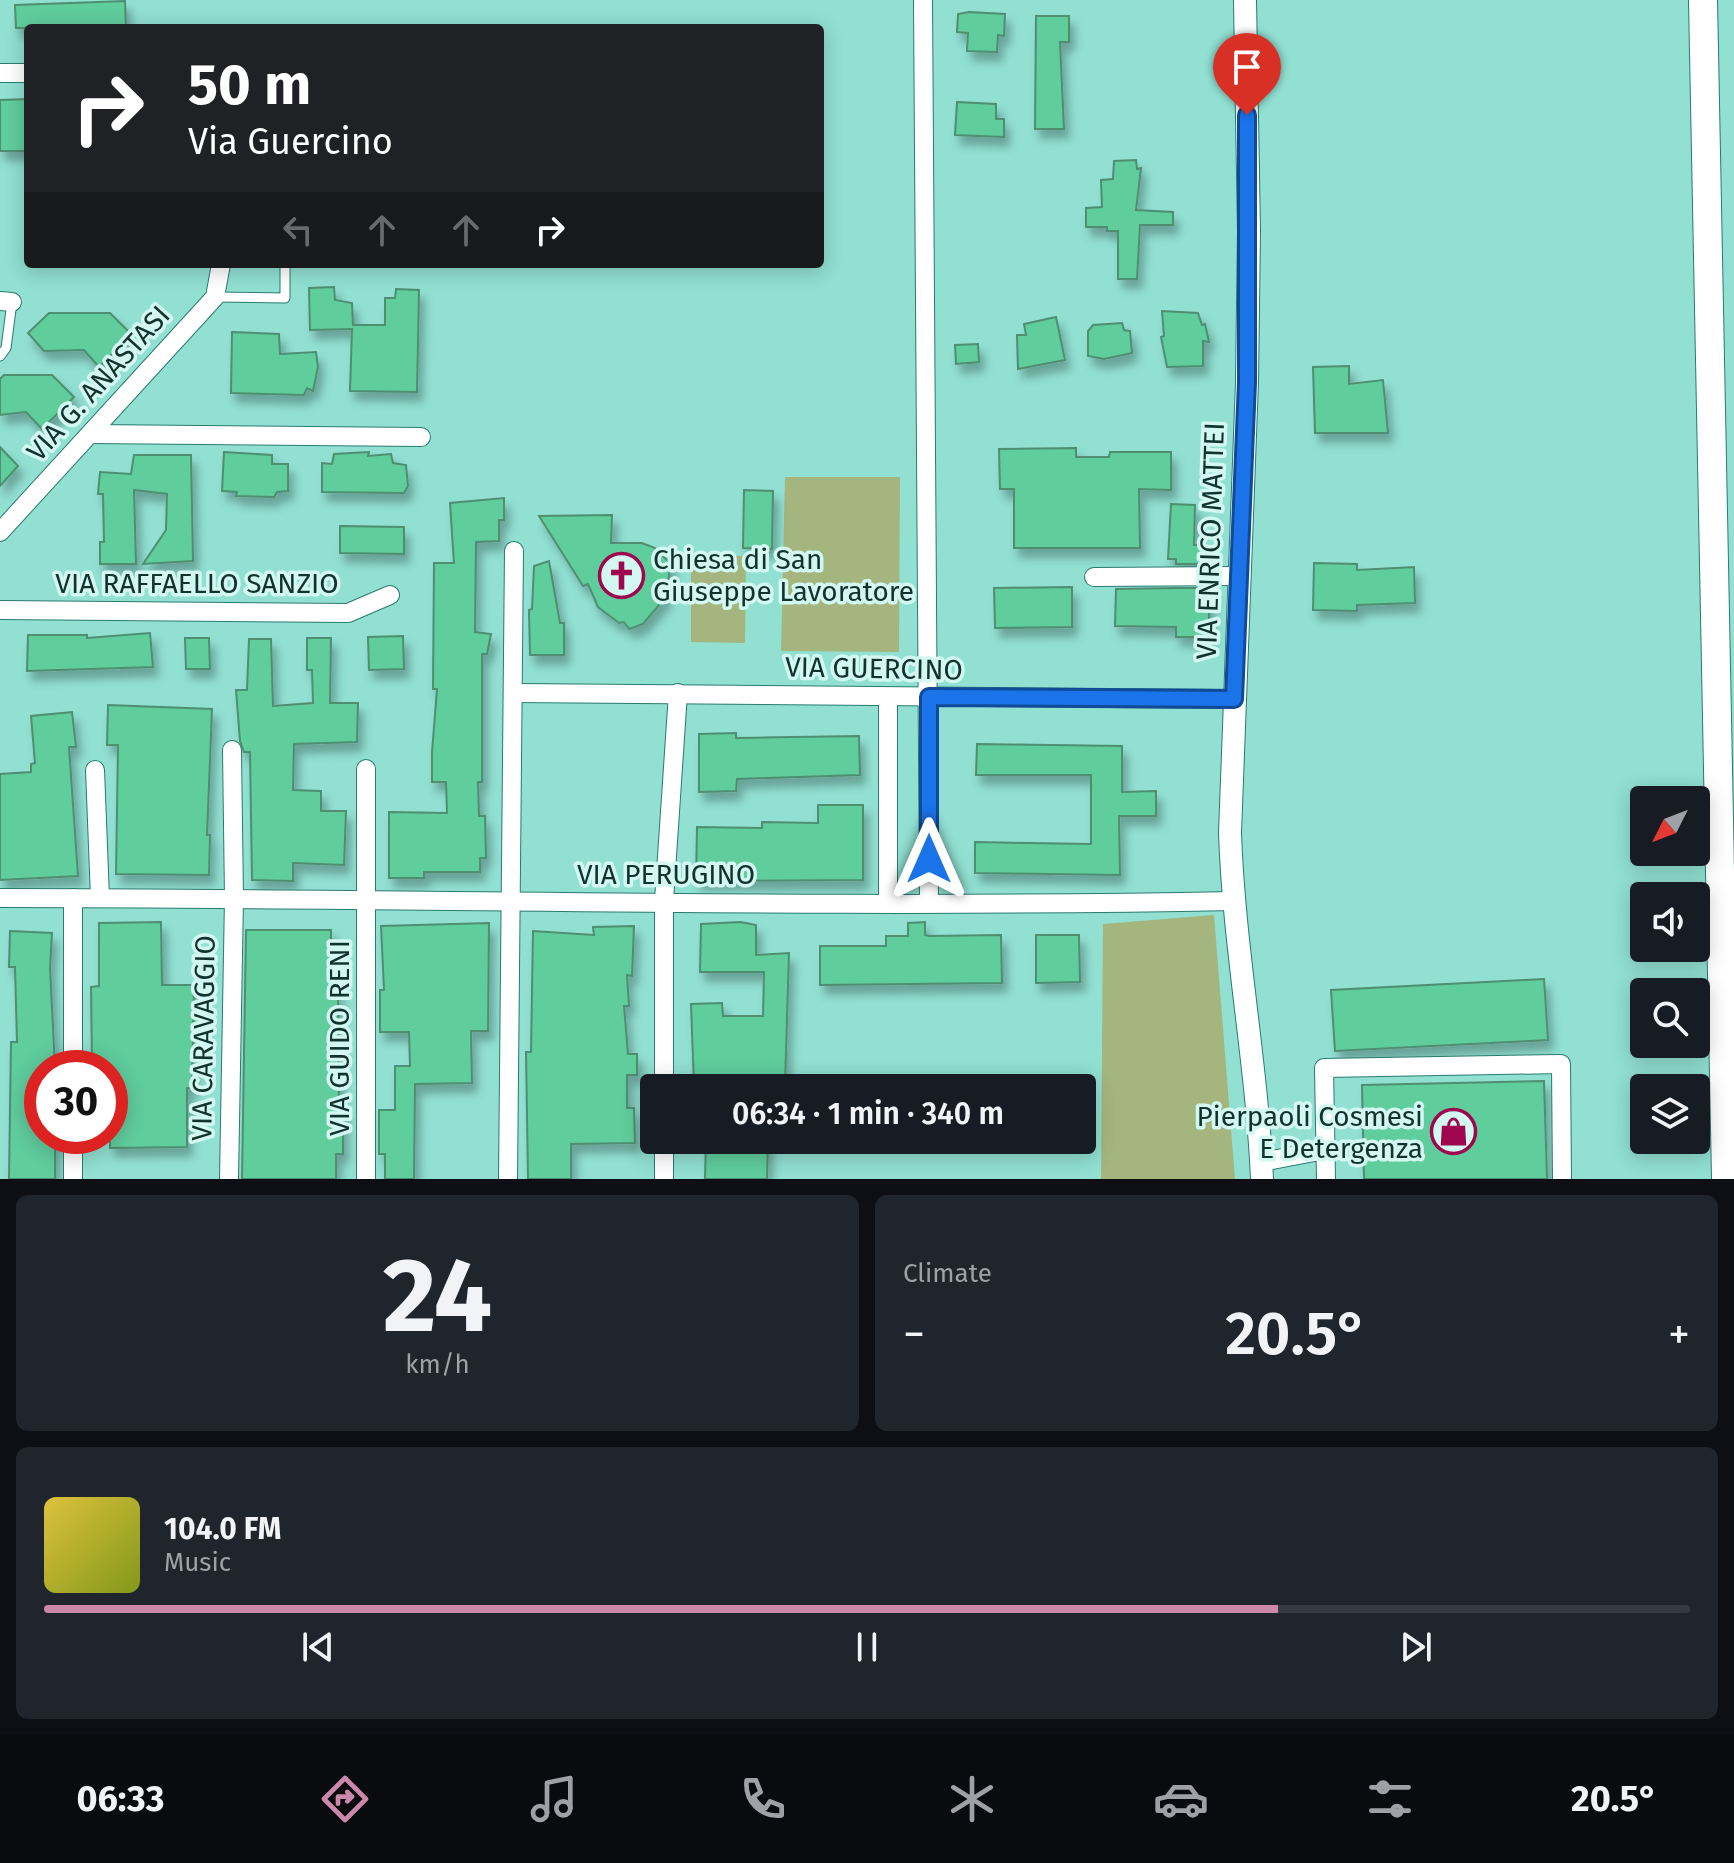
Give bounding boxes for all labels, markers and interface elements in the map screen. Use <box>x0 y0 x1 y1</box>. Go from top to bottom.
pin <box>1213 33 1281 115</box>
icon: arrive <box>1225 45 1269 89</box>
text: 50 m <box>188 52 311 119</box>
icon: right <box>56 56 160 160</box>
text: Via Guercino <box>188 120 393 164</box>
icon: left <box>276 208 320 252</box>
icon: ahead <box>360 208 404 252</box>
icon: ahead <box>444 208 488 252</box>
icon: right <box>528 208 572 252</box>
street label: VIA G. ANASTASI <box>20 299 177 468</box>
street label: VIA ENRICO MATTEI <box>1190 422 1231 660</box>
place label: Chiesa di San Giuseppe Lavoratore <box>653 543 914 608</box>
church icon: Chiesa di San Giuseppe Lavoratore <box>598 551 646 599</box>
street label: VIA RAFFAELLO SANZIO <box>55 567 339 600</box>
street label: VIA GUERCINO <box>785 650 963 687</box>
north arrow <box>1630 786 1710 866</box>
map controls <box>1630 786 1710 1154</box>
position arrow <box>887 817 971 901</box>
street label: VIA PERUGINO <box>577 858 755 891</box>
button: sound <box>1630 882 1710 962</box>
street label: VIA CARAVAGGIO <box>185 935 222 1141</box>
street label: VIA GUIDO RENI <box>323 940 356 1136</box>
button: search <box>1630 978 1710 1058</box>
speed limit sign: 30 <box>24 1050 128 1154</box>
button: layers <box>1630 1074 1710 1154</box>
text: 06:34 · 1 min · 340 m <box>732 1096 1004 1132</box>
place label: Pierpaoli Cosmesi E Detergenza <box>1197 1100 1423 1165</box>
shop icon: Pierpaoli Cosmesi E Detergenza <box>1430 1108 1478 1156</box>
text: 24 <box>383 1234 492 1359</box>
text: Climate <box>903 1258 992 1289</box>
text: 20.5° <box>1225 1298 1368 1370</box>
text: − <box>903 1308 925 1361</box>
text: + <box>1668 1308 1690 1361</box>
text: km/h <box>405 1349 470 1380</box>
text: 104.0 FM <box>164 1511 281 1547</box>
text: Music <box>164 1547 231 1578</box>
icon: previous <box>296 1625 340 1669</box>
icon: pause <box>845 1625 889 1669</box>
icon: next <box>1394 1625 1438 1669</box>
icon: directions <box>317 1771 373 1827</box>
icon: music <box>526 1771 582 1827</box>
icon: phone <box>735 1771 791 1827</box>
icon: climate <box>944 1771 1000 1827</box>
icon: car <box>1153 1771 1209 1827</box>
icon: filters <box>1362 1771 1418 1827</box>
text: 06:33 <box>76 1777 165 1821</box>
text: 20.5° <box>1571 1777 1657 1821</box>

